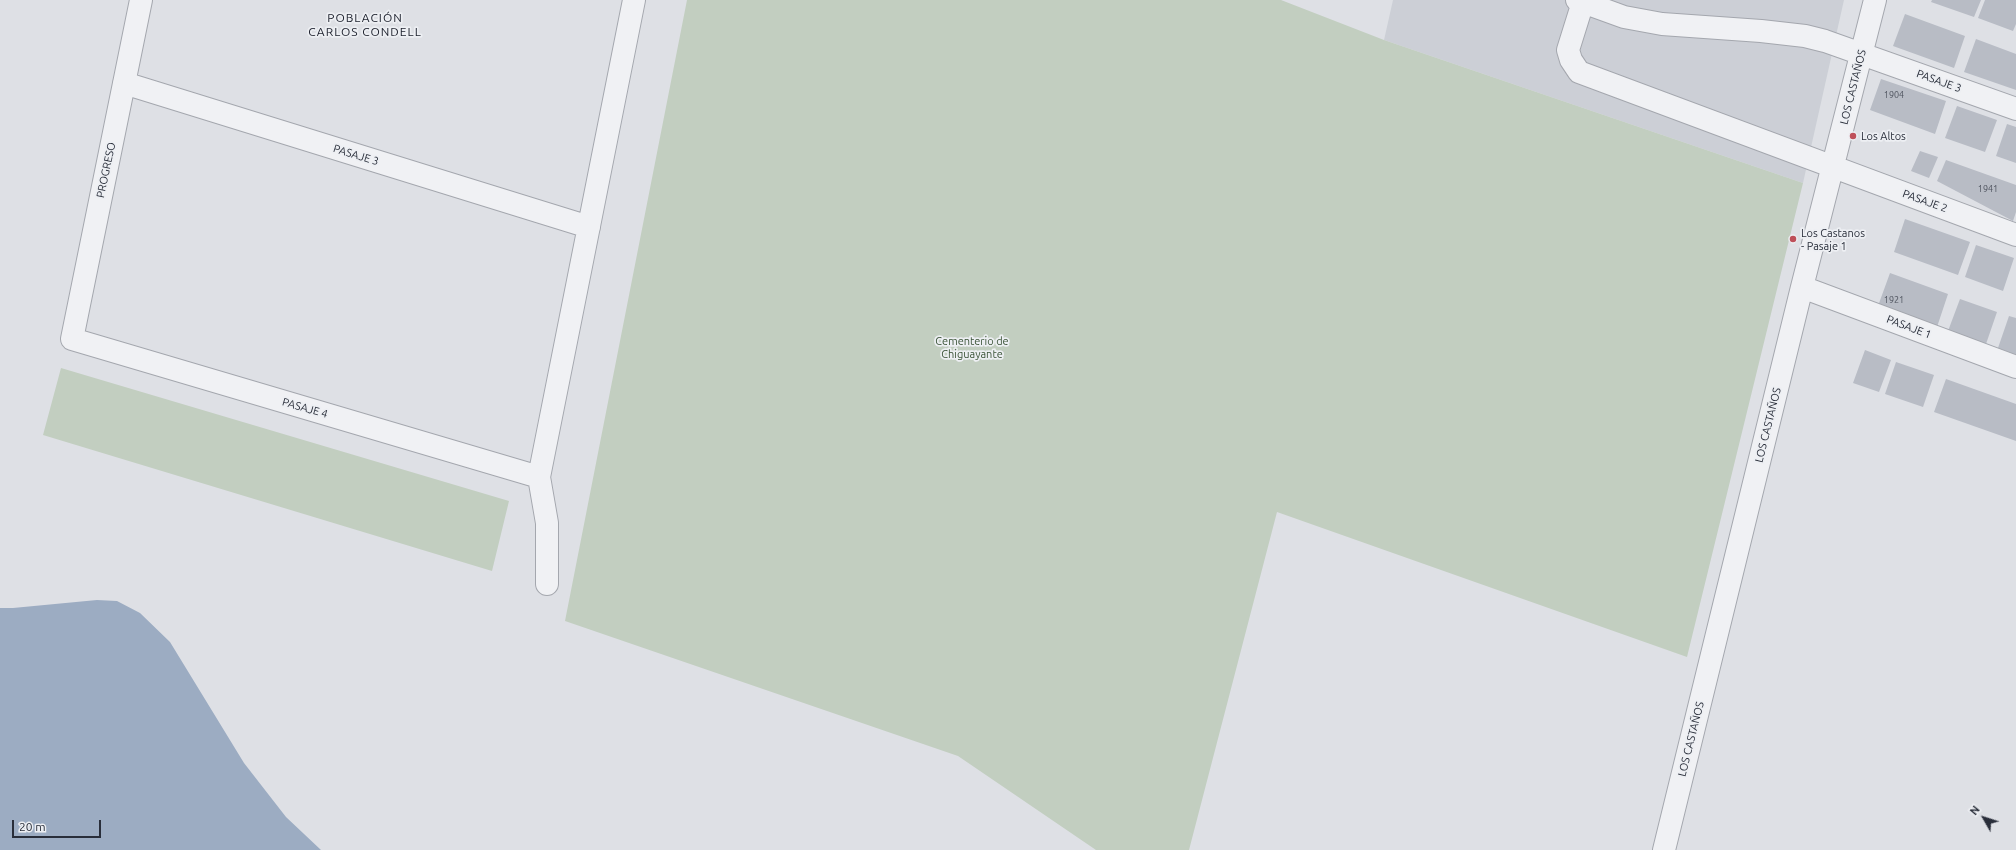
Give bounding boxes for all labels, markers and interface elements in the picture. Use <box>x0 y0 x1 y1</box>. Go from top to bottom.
district label: POBLACIÓN CARLOS CONDELL <box>308 11 422 39</box>
street label: LOS CASTAÑOS <box>1837 48 1869 126</box>
street label: PASAJE 3 <box>1915 67 1963 95</box>
house number: 1904 <box>1884 90 1904 100</box>
place label: Los Altos <box>1861 129 1906 143</box>
marker: Los Altos <box>1848 131 1858 141</box>
street label: PROGRESO <box>94 141 118 199</box>
street label: PASAJE 3 <box>332 142 380 168</box>
house number: 1941 <box>1978 184 1998 194</box>
street label: PASAJE 2 <box>1901 187 1949 215</box>
place label: Los Castanos - Pasaje 1 <box>1801 226 1865 252</box>
marker: Los Castanos - Pasaje 1 <box>1788 234 1798 244</box>
house number: 1921 <box>1884 295 1904 305</box>
street label: PASAJE 1 <box>1885 312 1933 342</box>
park label: Cementerio de Chiguayante <box>935 334 1009 360</box>
street label: LOS CASTAÑOS <box>1752 386 1784 464</box>
street label: PASAJE 4 <box>281 395 329 421</box>
street label: LOS CASTAÑOS <box>1675 700 1707 778</box>
north arrow <box>1964 798 2004 838</box>
text: N <box>1967 803 1982 817</box>
scale bar <box>14 812 103 838</box>
text: 20 m <box>19 820 46 833</box>

